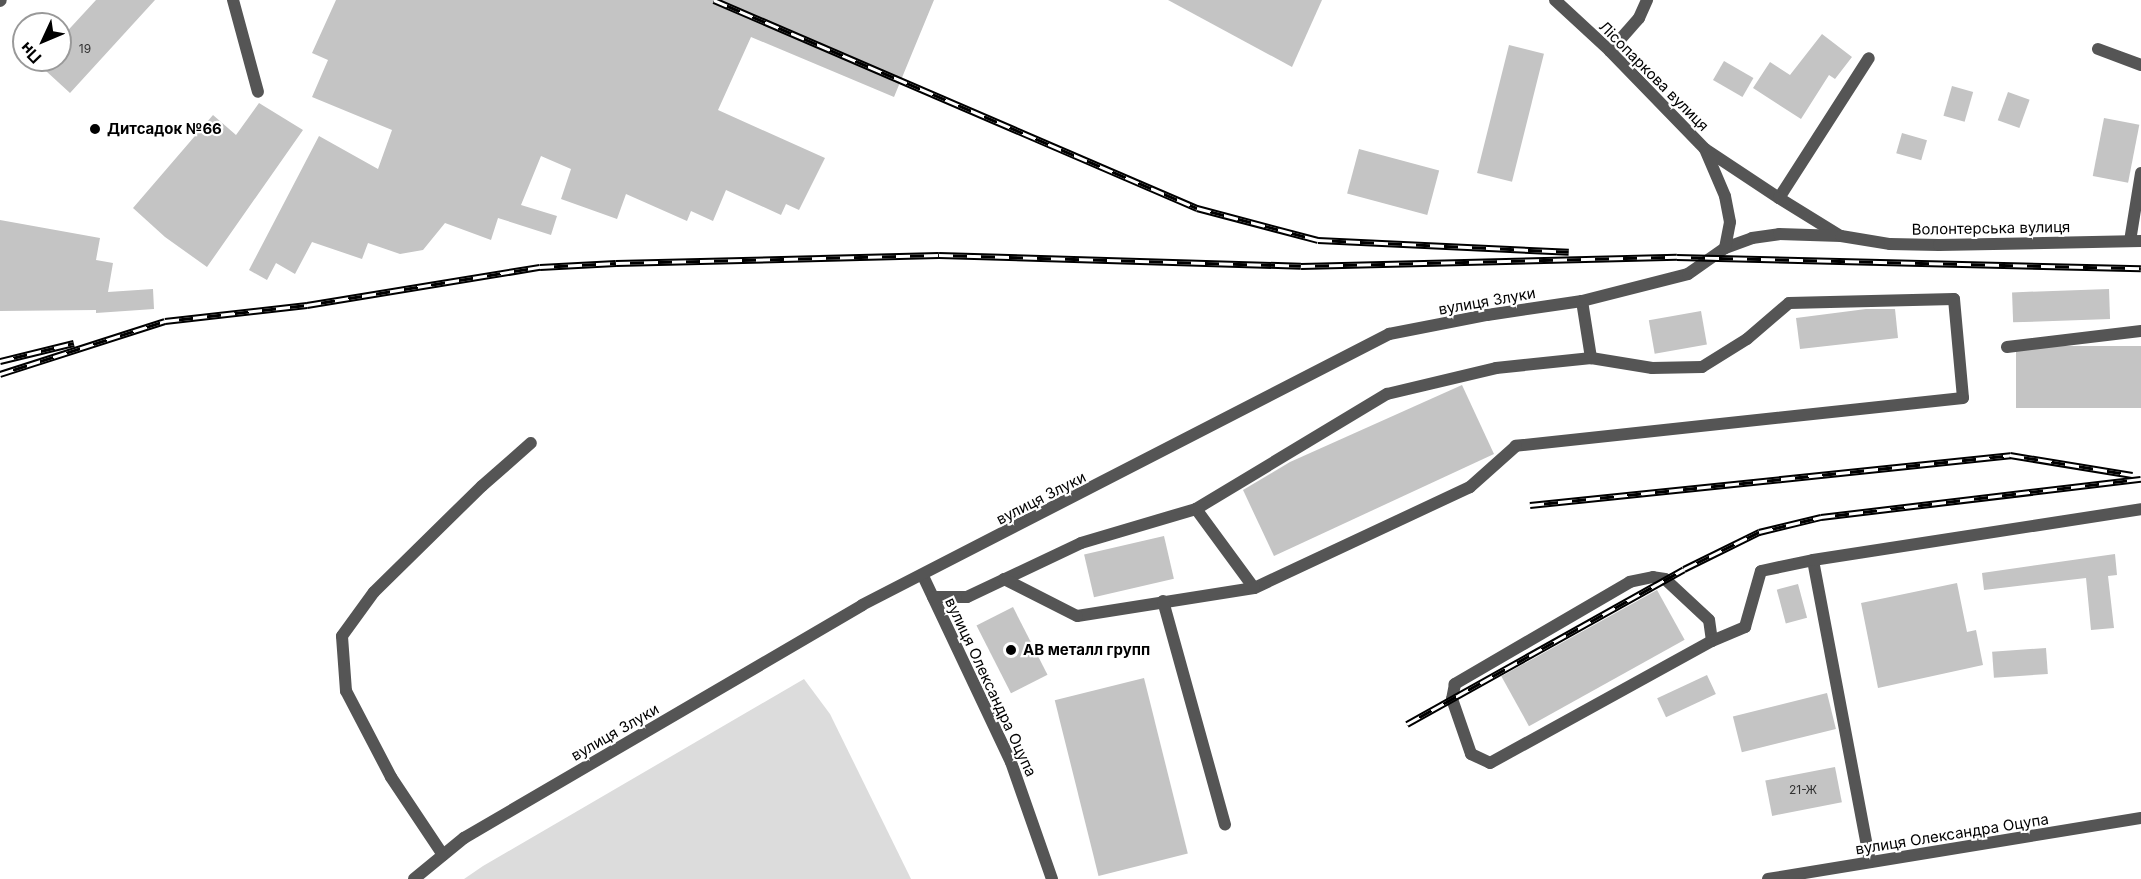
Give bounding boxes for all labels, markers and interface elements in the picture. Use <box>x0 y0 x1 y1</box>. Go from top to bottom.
north arrow <box>12 12 72 72</box>
street label: Лісопаркова вулиця <box>1595 17 1713 135</box>
text: Пн <box>16 38 45 68</box>
house number: 19 <box>79 42 91 56</box>
place label: Дитсадок №66 <box>107 120 222 138</box>
marker: Дитсадок №66 <box>88 122 102 136</box>
street label: Волонтерська вулиця <box>1912 218 2070 238</box>
street label: вулиця Злуки <box>1437 284 1537 318</box>
street label: вулиця Злуки <box>993 468 1089 528</box>
street label: вулиця Олександра Оцупа <box>942 595 1040 779</box>
place label: АВ металл групп <box>1023 641 1150 659</box>
marker: АВ металл групп <box>1004 643 1018 657</box>
street label: вулиця Злуки <box>568 700 662 764</box>
house number: 21-Ж <box>1789 783 1817 797</box>
street label: вулиця Олександра Оцупа <box>1854 810 2050 858</box>

